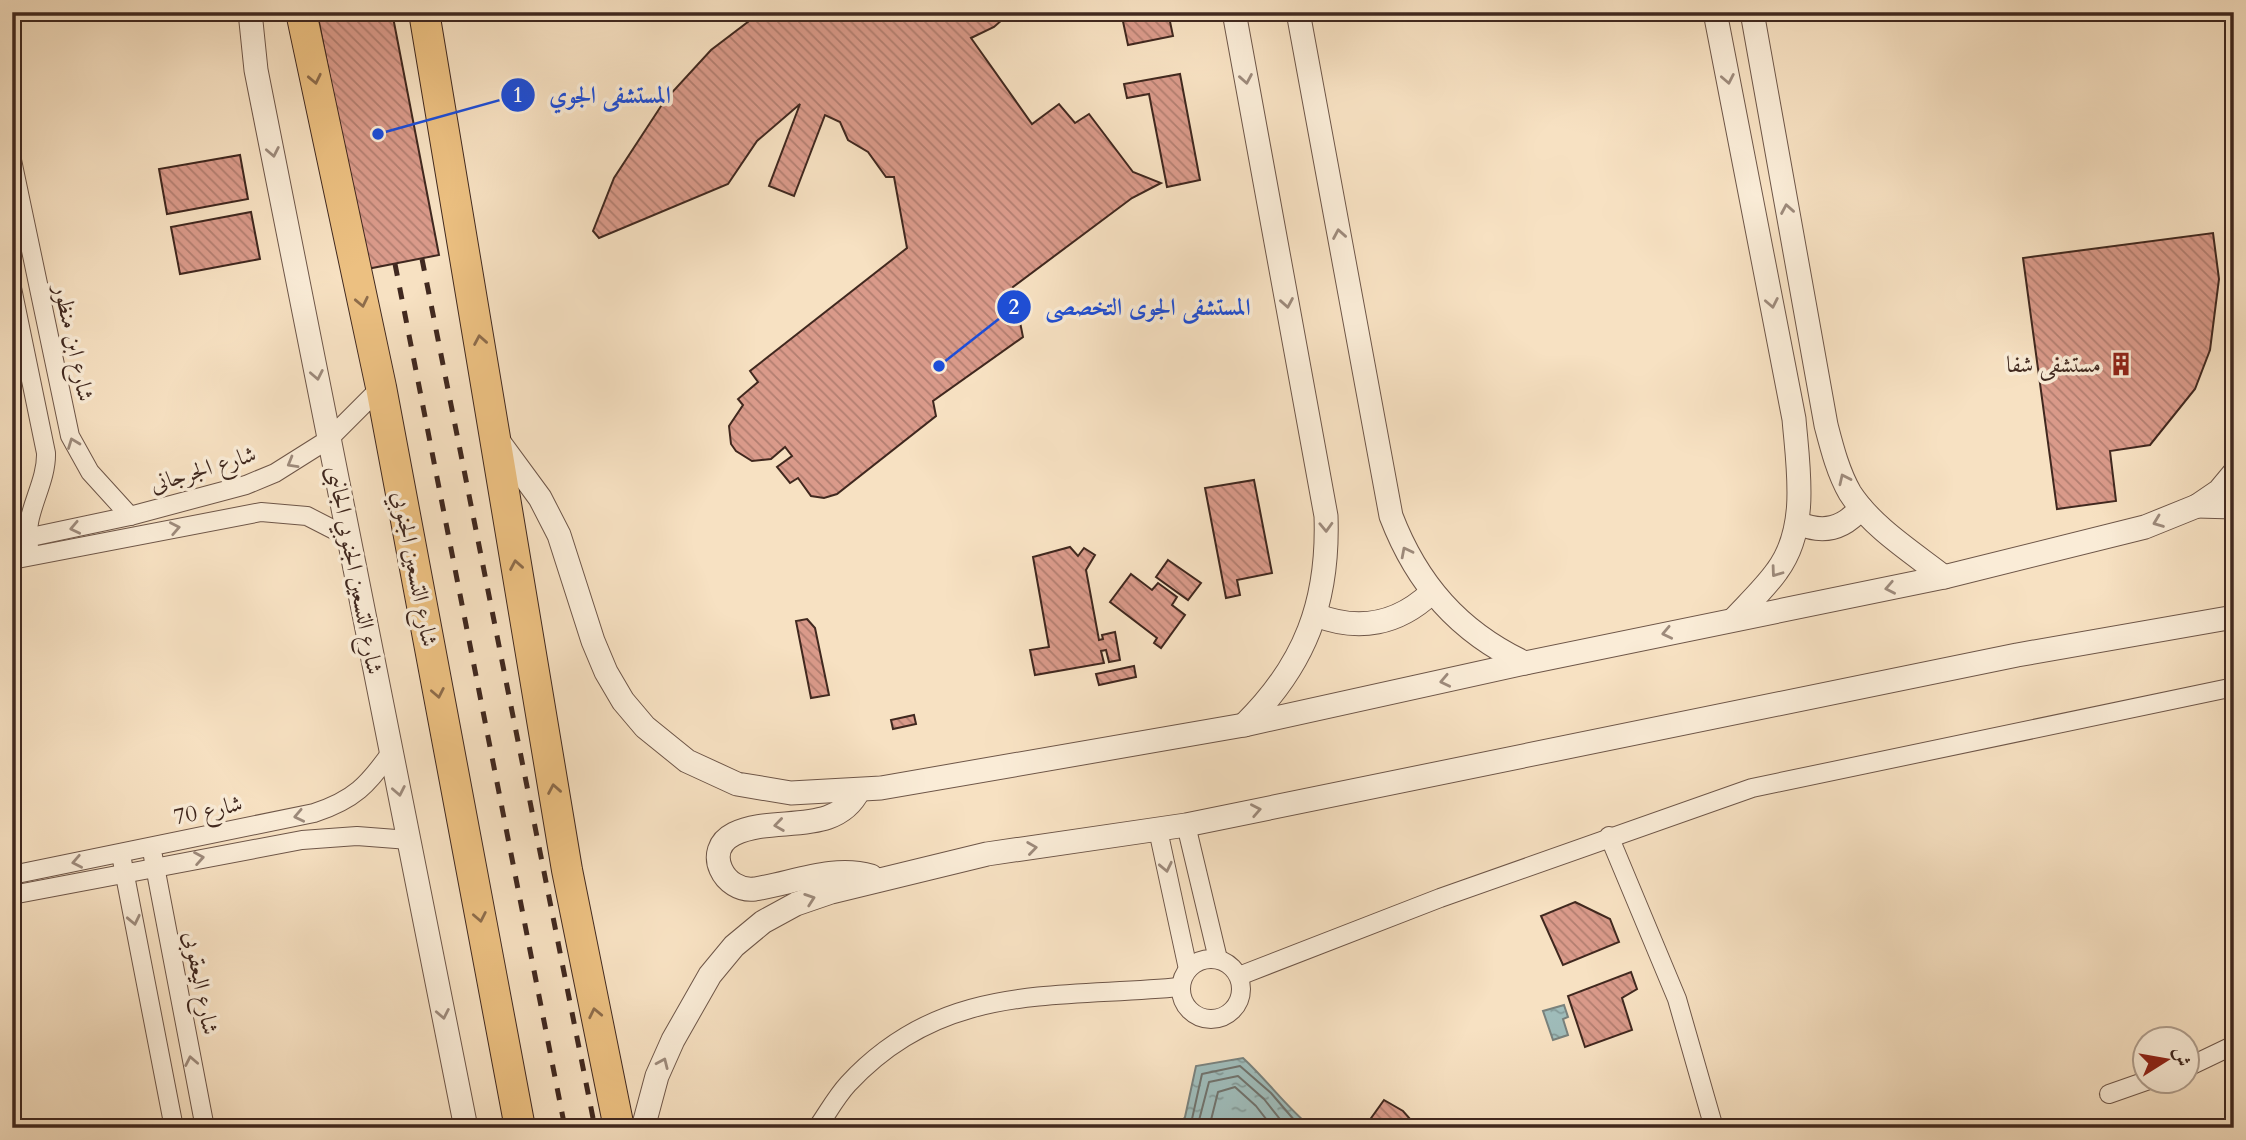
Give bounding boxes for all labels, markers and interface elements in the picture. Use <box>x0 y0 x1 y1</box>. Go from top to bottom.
callout: المستشفى الجوي <box>500 72 685 117</box>
one-way arrow <box>307 73 321 85</box>
one-way arrow <box>1238 73 1253 85</box>
one-way arrow <box>1720 73 1735 85</box>
text: المستشفى الجوي <box>549 79 671 114</box>
text: 1 <box>513 81 523 110</box>
one-way arrow <box>264 146 279 158</box>
one-way arrow <box>1780 203 1795 215</box>
one-way arrow <box>1332 228 1347 240</box>
street label: شارع ابن منظور <box>42 280 102 405</box>
callout: المستشفى الجوى التخصصى <box>996 284 1264 329</box>
text: المستشفى الجوى التخصصى <box>1045 291 1251 324</box>
text: 2 <box>1009 293 1020 322</box>
one-way arrow <box>354 296 369 308</box>
one-way arrow <box>1763 296 1778 308</box>
one-way arrow <box>1279 297 1294 309</box>
one-way arrow <box>473 334 488 346</box>
place label: مستشفى شفا <box>2006 349 2101 381</box>
building icon: مستشفى شفا <box>2107 350 2135 378</box>
one-way arrow <box>308 369 323 381</box>
one-way arrow <box>68 438 82 450</box>
street label: شارع الجرجانى <box>146 438 261 504</box>
one-way arrow <box>287 455 299 468</box>
street label: شارع التسعين الجنوبي الجانبى <box>316 463 390 678</box>
one-way arrow <box>1838 474 1852 486</box>
street label: شارع التسعين الجنوبي <box>381 489 445 650</box>
one-way arrow <box>2153 513 2165 527</box>
one-way arrow <box>69 520 81 534</box>
one-way arrow <box>169 522 181 537</box>
one-way arrow <box>1318 522 1333 533</box>
one-way arrow <box>1401 547 1415 559</box>
one-way arrow <box>509 559 524 571</box>
one-way arrow <box>1772 564 1784 576</box>
one-way arrow <box>1884 580 1896 595</box>
one-way arrow <box>1661 625 1673 640</box>
one-way arrow <box>1439 672 1451 687</box>
one-way arrow <box>430 687 445 699</box>
one-way arrow <box>547 783 562 795</box>
one-way arrow <box>391 785 406 797</box>
street label: شارع 70 <box>171 788 246 836</box>
one-way arrow <box>1250 804 1262 819</box>
one-way arrow <box>294 807 306 822</box>
one-way arrow <box>774 817 785 832</box>
one-way arrow <box>1026 841 1038 856</box>
one-way arrow <box>193 852 205 867</box>
one-way arrow <box>71 854 83 869</box>
one-way arrow <box>1157 861 1172 873</box>
one-way arrow <box>804 893 816 907</box>
one-way arrow <box>472 911 487 923</box>
one-way arrow <box>126 914 140 926</box>
street label: شارع اليعقوبى <box>172 929 226 1038</box>
one-way arrow <box>589 1007 604 1019</box>
one-way arrow <box>435 1008 450 1020</box>
north arrow <box>2130 1024 2200 1094</box>
text: ش <box>2167 1045 2196 1069</box>
one-way arrow <box>185 1055 200 1067</box>
one-way arrow <box>655 1058 669 1070</box>

